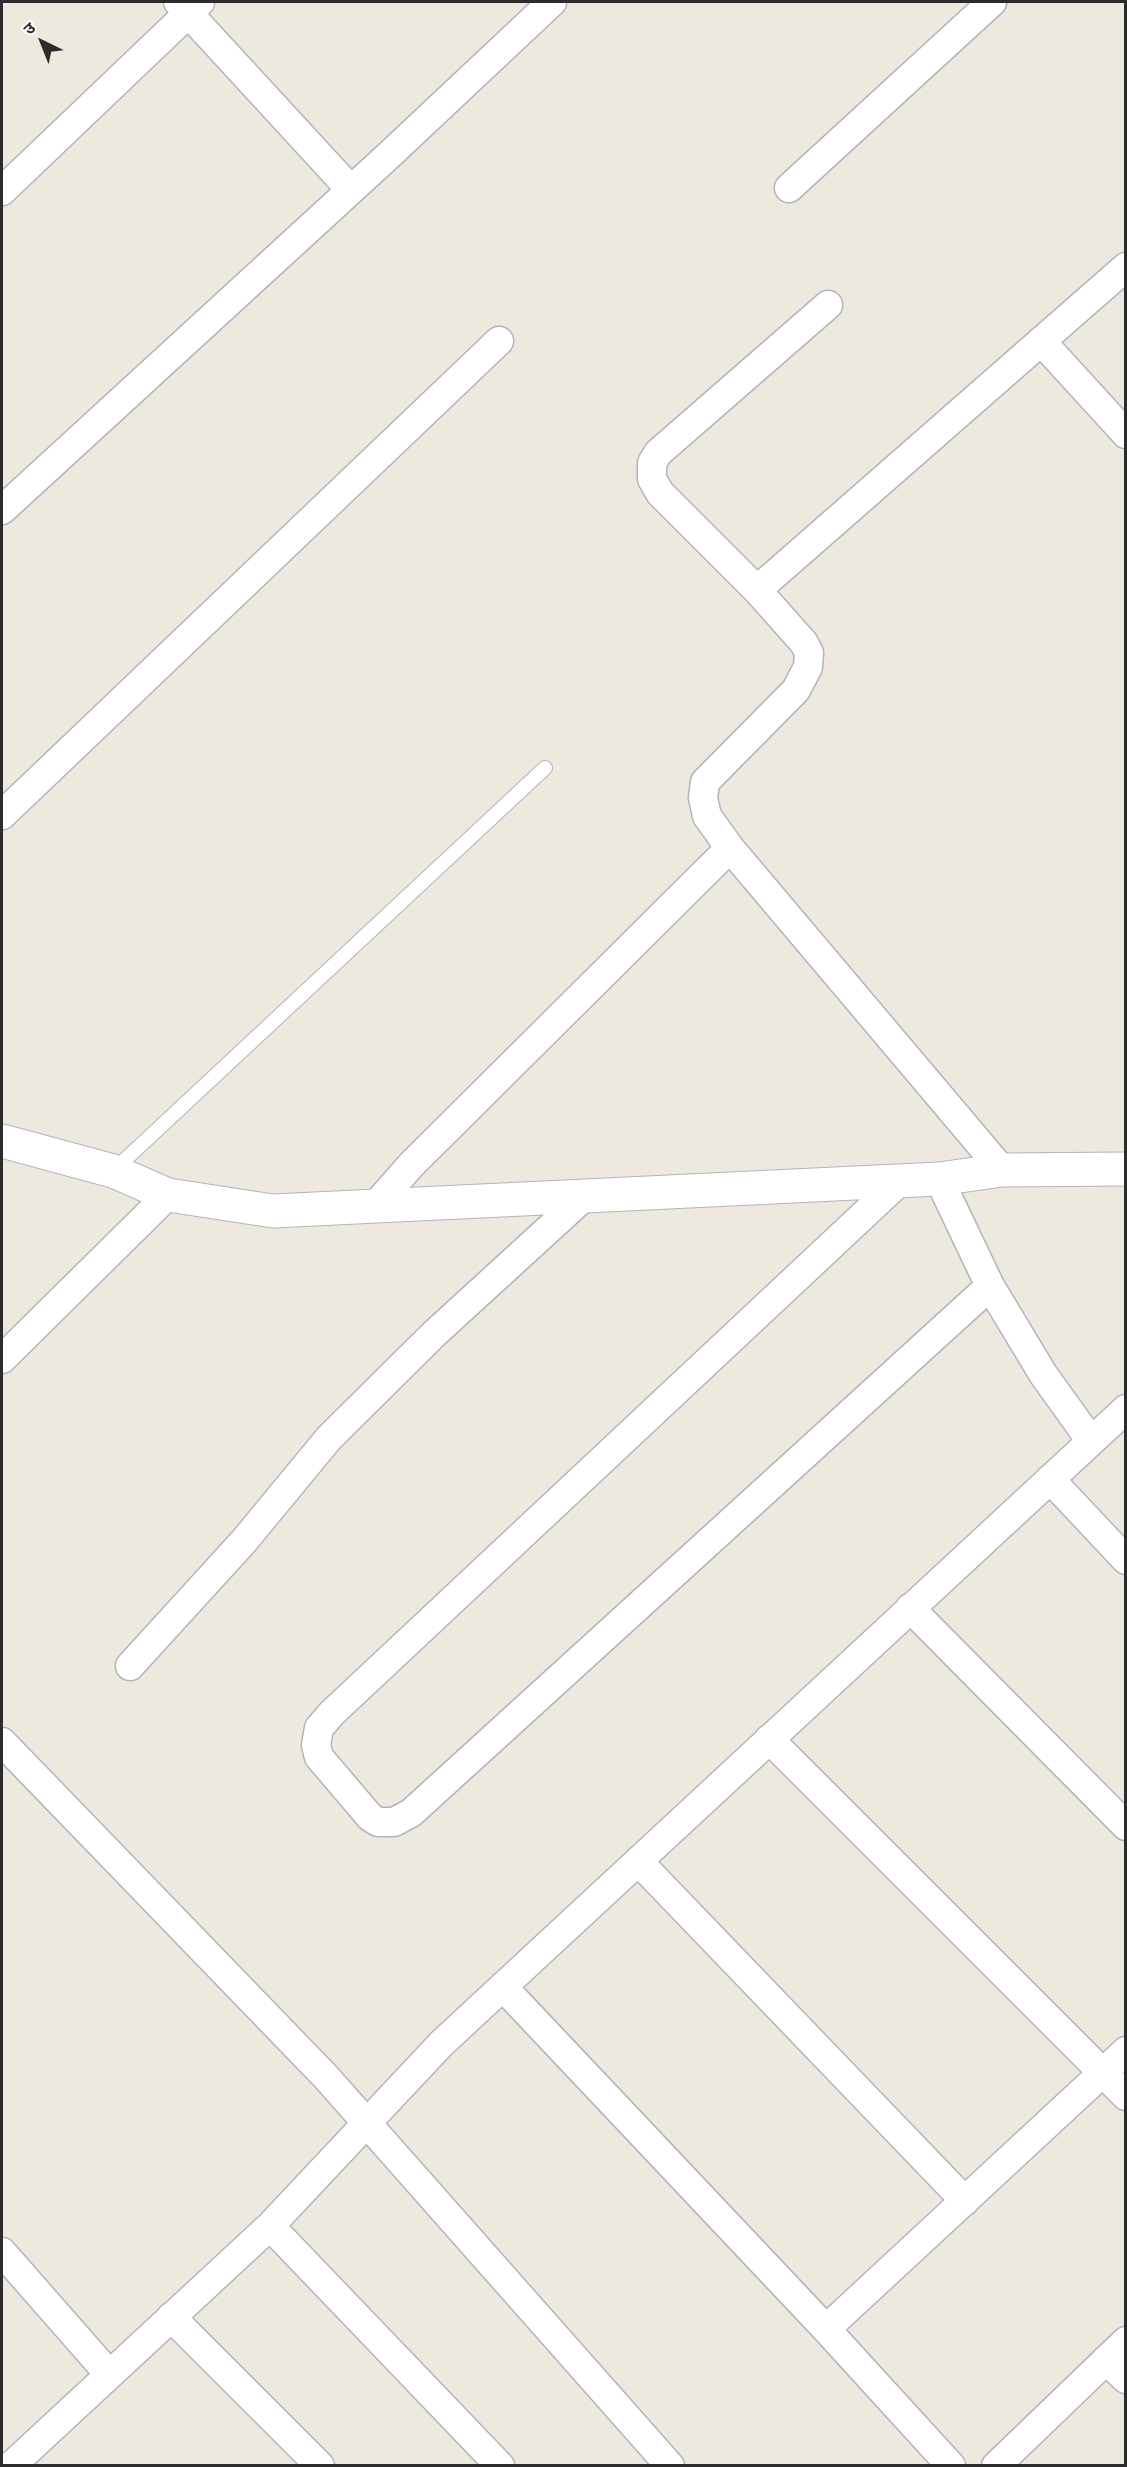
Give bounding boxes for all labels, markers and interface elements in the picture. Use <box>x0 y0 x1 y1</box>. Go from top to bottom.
north arrow <box>12 12 72 72</box>
text: उ <box>21 20 39 38</box>

